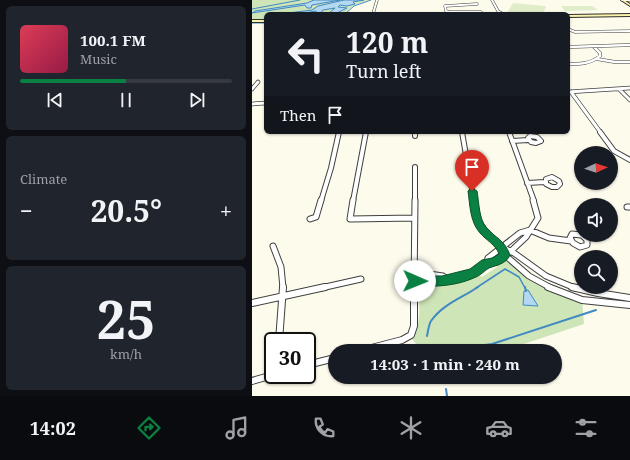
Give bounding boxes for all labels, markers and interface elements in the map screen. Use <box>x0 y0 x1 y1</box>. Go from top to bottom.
text: 120 m <box>346 23 428 61</box>
icon: left <box>280 28 332 80</box>
text: 100.1 FM <box>80 30 146 50</box>
text: Music <box>80 50 117 68</box>
text: Turn left <box>346 59 421 83</box>
icon: previous <box>44 89 66 111</box>
icon: pause <box>115 89 137 111</box>
icon: next <box>186 89 208 111</box>
icon: arrive <box>324 104 346 126</box>
text: Then <box>280 105 316 125</box>
north arrow <box>574 146 618 190</box>
map controls <box>574 146 618 294</box>
pin <box>455 150 489 191</box>
icon: arrive <box>461 156 483 178</box>
text: Climate <box>20 170 67 188</box>
text: 20.5° <box>90 190 162 231</box>
text: − <box>20 195 33 225</box>
text: + <box>220 195 232 225</box>
button: sound <box>574 198 618 242</box>
button: search <box>574 250 618 294</box>
position arrow <box>394 260 436 302</box>
text: 25 <box>97 283 155 354</box>
speed limit sign: 30 <box>264 332 316 384</box>
text: km/h <box>110 345 142 363</box>
text: 14:03 · 1 min · 240 m <box>370 354 520 374</box>
icon: directions <box>135 414 163 442</box>
icon: music <box>223 414 251 442</box>
icon: phone <box>310 414 338 442</box>
icon: climate <box>397 414 425 442</box>
icon: car <box>485 414 513 442</box>
icon: filters <box>572 414 600 442</box>
text: 14:02 <box>30 416 76 440</box>

